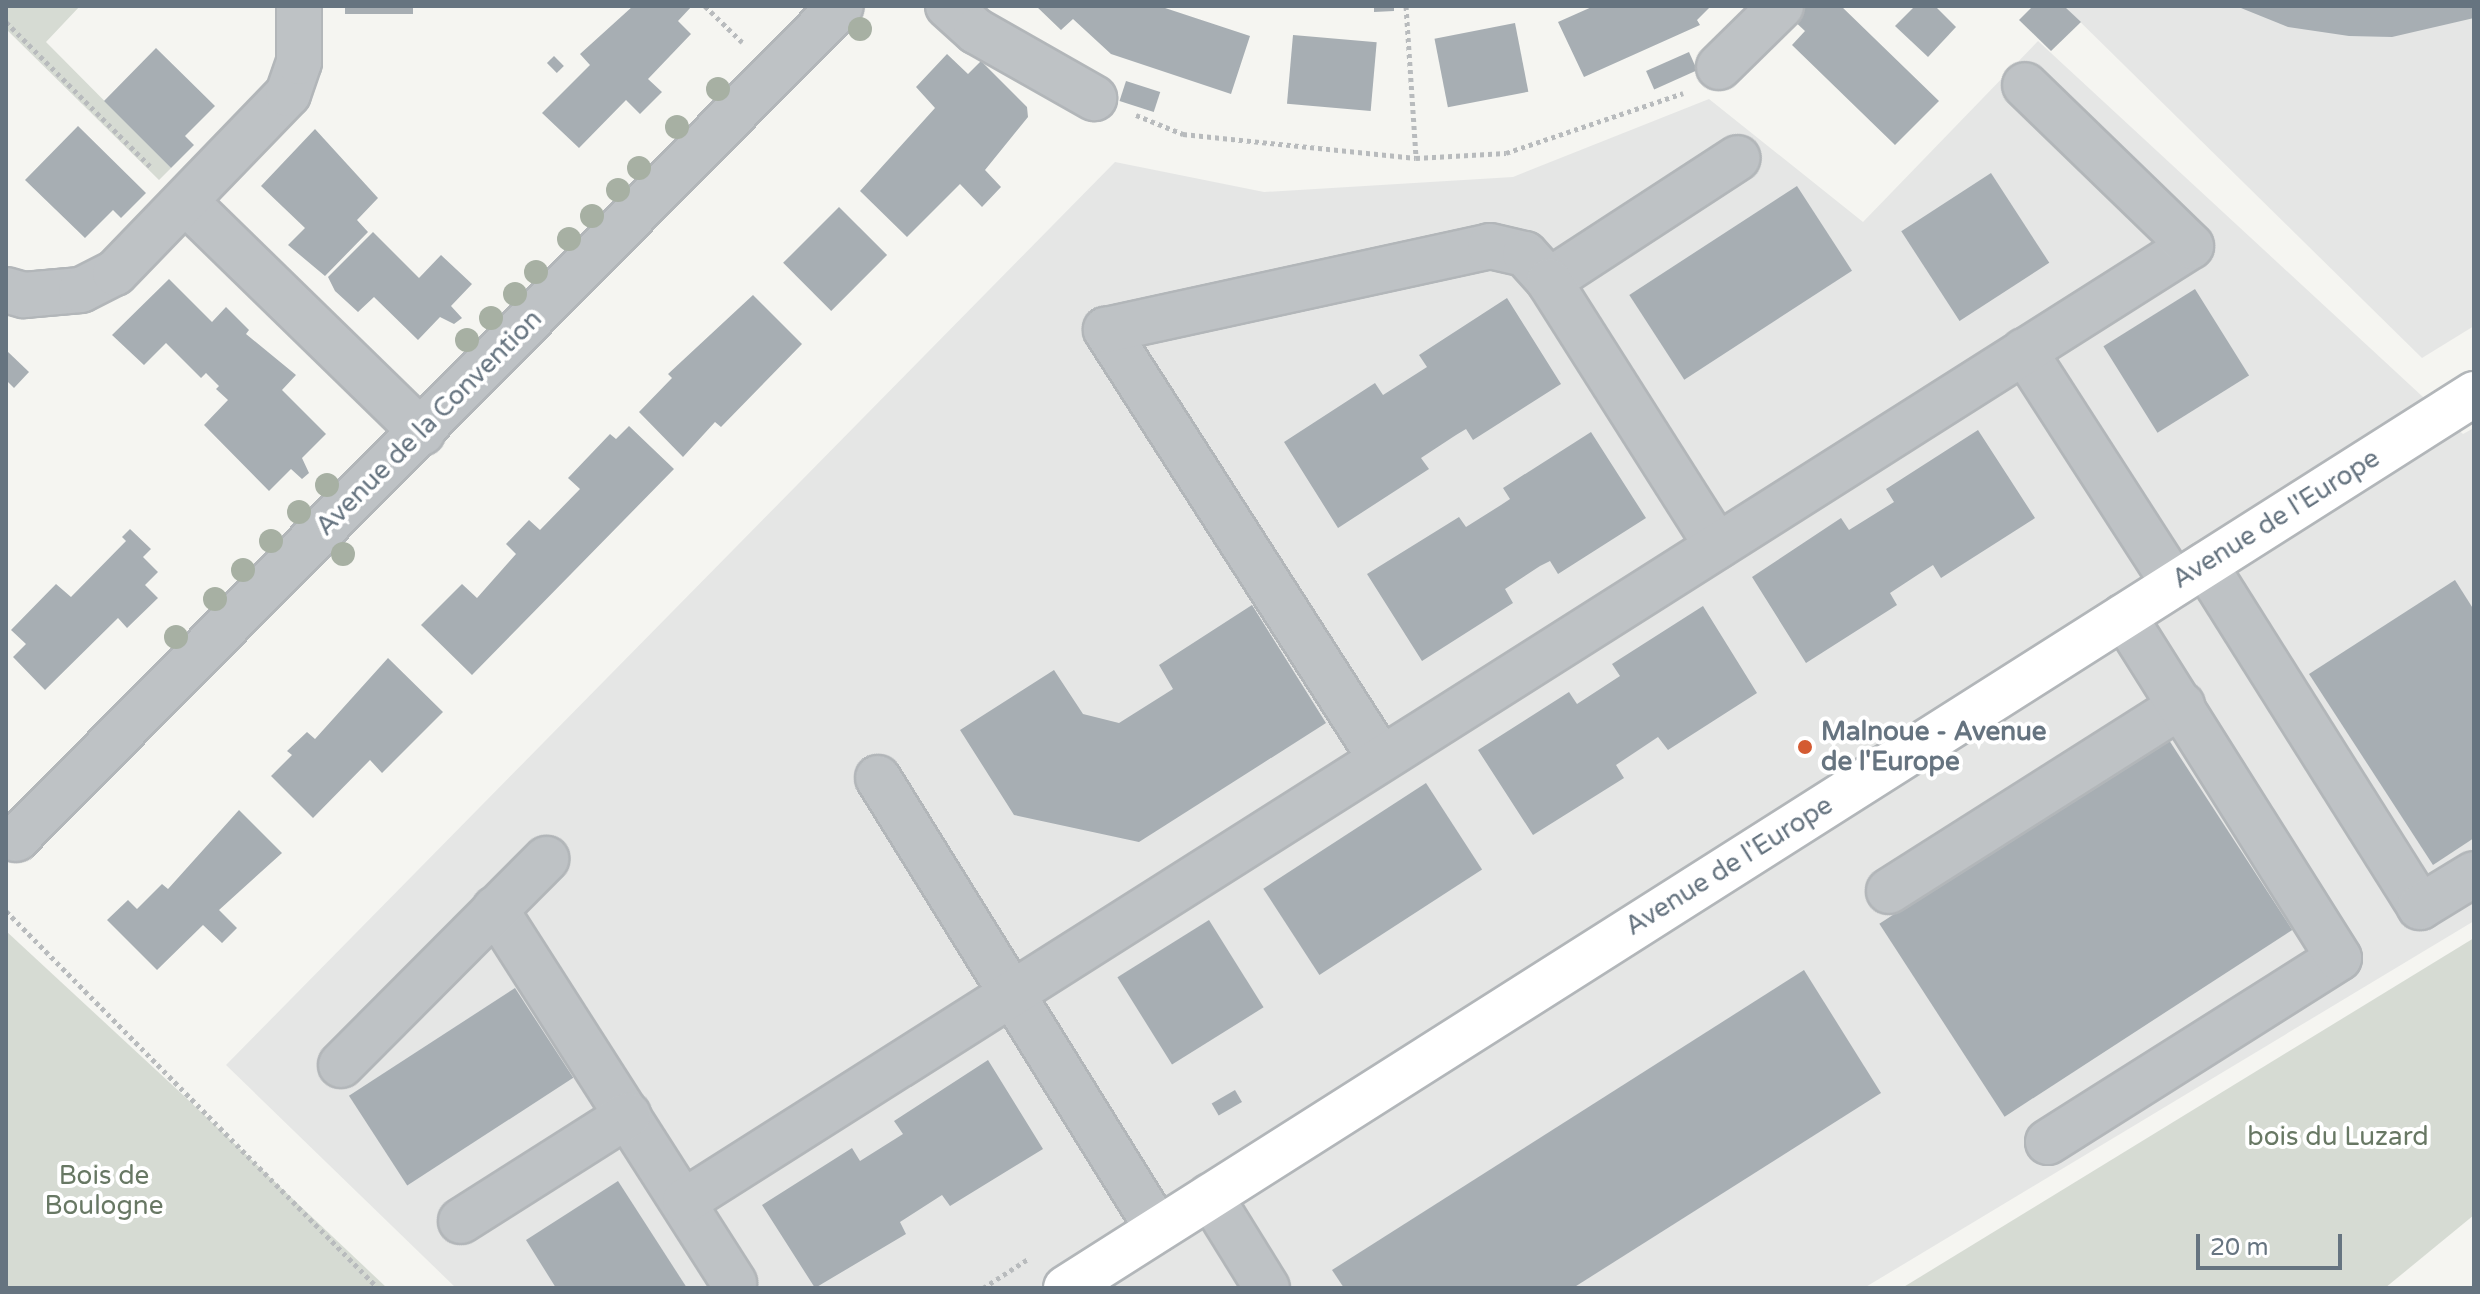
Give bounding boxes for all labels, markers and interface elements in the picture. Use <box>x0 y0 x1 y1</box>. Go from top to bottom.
street label: Avenue de la Convention <box>310 304 548 542</box>
street label: Avenue de l'Europe <box>2167 443 2385 595</box>
place label: Malnoue - Avenue de l'Europe <box>1821 716 2047 778</box>
marker: Malnoue - Avenue de l'Europe <box>1796 738 1814 756</box>
street label: Avenue de l'Europe <box>1620 790 1838 942</box>
park label: bois du Luzard <box>2247 1121 2429 1153</box>
park label: Bois de Boulogne <box>45 1160 163 1222</box>
scale bar <box>2200 1218 2346 1268</box>
text: 20 m <box>2210 1233 2268 1262</box>

